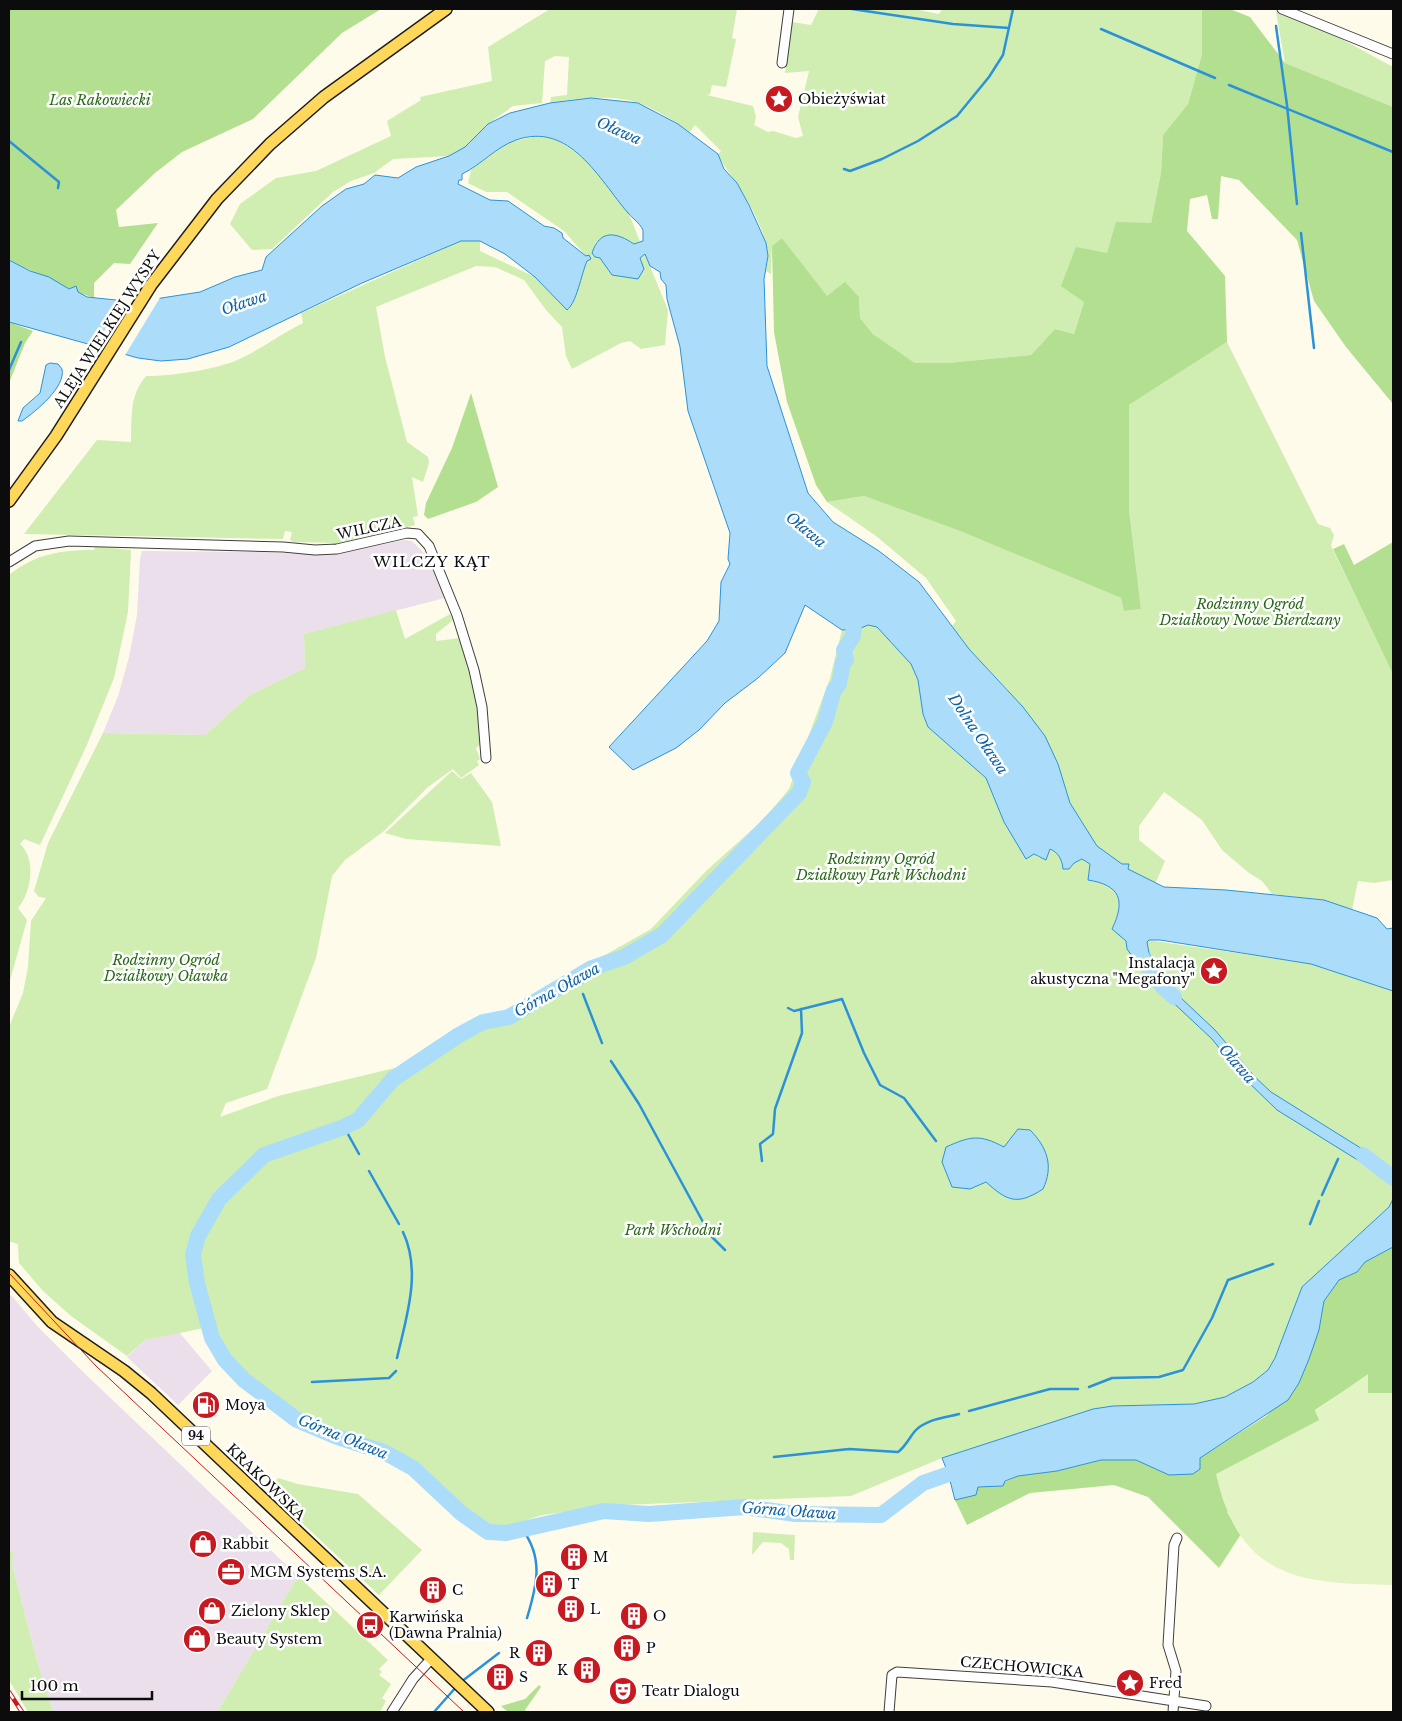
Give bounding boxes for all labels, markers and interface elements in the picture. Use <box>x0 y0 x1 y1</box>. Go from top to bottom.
place icon: Obieżyświat <box>764 84 794 114</box>
place label: Obieżyświat <box>798 90 886 108</box>
park label: Las Rakowiecki <box>48 91 151 109</box>
water label: Oława <box>594 112 644 149</box>
street label: ALEJA WIELKIEJ WYSPY <box>49 246 165 412</box>
water label: Oława <box>219 286 269 319</box>
water label: Oława <box>782 508 830 552</box>
street label: WILCZA <box>334 512 403 544</box>
district label: WILCZY KĄT <box>372 552 491 571</box>
park label: Rodzinny Ogród Działkowy Nowe Bierdzany <box>1159 595 1341 629</box>
water label: Dolna Oława <box>944 689 1012 778</box>
park label: Rodzinny Ogród Działkowy Park Wschodni <box>795 850 966 884</box>
park label: Rodzinny Ogród Działkowy Oławka <box>103 951 228 985</box>
place label: Instalacja akustyczna "Megafony" <box>1030 954 1195 988</box>
place icon: Instalacja akustyczna "Megafony" <box>1199 956 1229 986</box>
water label: Górna Oława <box>510 958 603 1021</box>
water label: Oława <box>1215 1040 1260 1088</box>
park label: Park Wschodni <box>624 1221 721 1239</box>
fuel station icon: Moya <box>191 1390 221 1420</box>
place label: Moya <box>225 1396 266 1414</box>
water label: Górna Oława <box>295 1410 391 1463</box>
road number: 94 <box>182 1426 210 1445</box>
street label: KRAKOWSKA <box>223 1440 309 1524</box>
water label: Górna Oława <box>741 1498 837 1523</box>
shop icon: Rabbit <box>188 1529 218 1559</box>
place label: Rabbit <box>222 1535 270 1553</box>
building icon: M <box>559 1542 589 1572</box>
place label: M <box>593 1548 608 1566</box>
office icon: MGM Systems S.A. <box>216 1557 246 1587</box>
place label: MGM Systems S.A. <box>250 1563 386 1581</box>
building icon: T <box>534 1569 564 1599</box>
building icon: C <box>418 1575 448 1605</box>
place label: T <box>568 1575 579 1593</box>
place label: C <box>452 1581 463 1599</box>
building icon: L <box>556 1594 586 1624</box>
shop icon: Zielony Sklep <box>197 1596 227 1626</box>
place label: L <box>590 1600 600 1618</box>
building icon: O <box>619 1601 649 1631</box>
place label: Zielony Sklep <box>231 1602 330 1620</box>
place label: O <box>653 1607 666 1625</box>
place label: Karwińska (Dawna Pralnia) <box>389 1608 502 1642</box>
bus stop icon: Karwińska (Dawna Pralnia) <box>355 1610 385 1640</box>
shop icon: Beauty System <box>182 1624 212 1654</box>
place label: Beauty System <box>216 1630 322 1648</box>
building icon: P <box>612 1633 642 1663</box>
building icon: R <box>524 1638 554 1668</box>
place label: P <box>646 1639 656 1657</box>
place label: R <box>509 1644 521 1662</box>
street label: CZECHOWICKA <box>959 1653 1085 1681</box>
building icon: K <box>572 1655 602 1685</box>
place label: K <box>557 1661 569 1679</box>
building icon: S <box>485 1662 515 1692</box>
scale bar <box>22 1668 152 1700</box>
place label: S <box>519 1668 528 1686</box>
place icon: Fred <box>1115 1668 1145 1698</box>
place label: Fred <box>1149 1674 1183 1692</box>
text: 100 m <box>30 1676 79 1695</box>
theatre icon: Teatr Dialogu <box>608 1676 638 1706</box>
place label: Teatr Dialogu <box>642 1682 740 1700</box>

